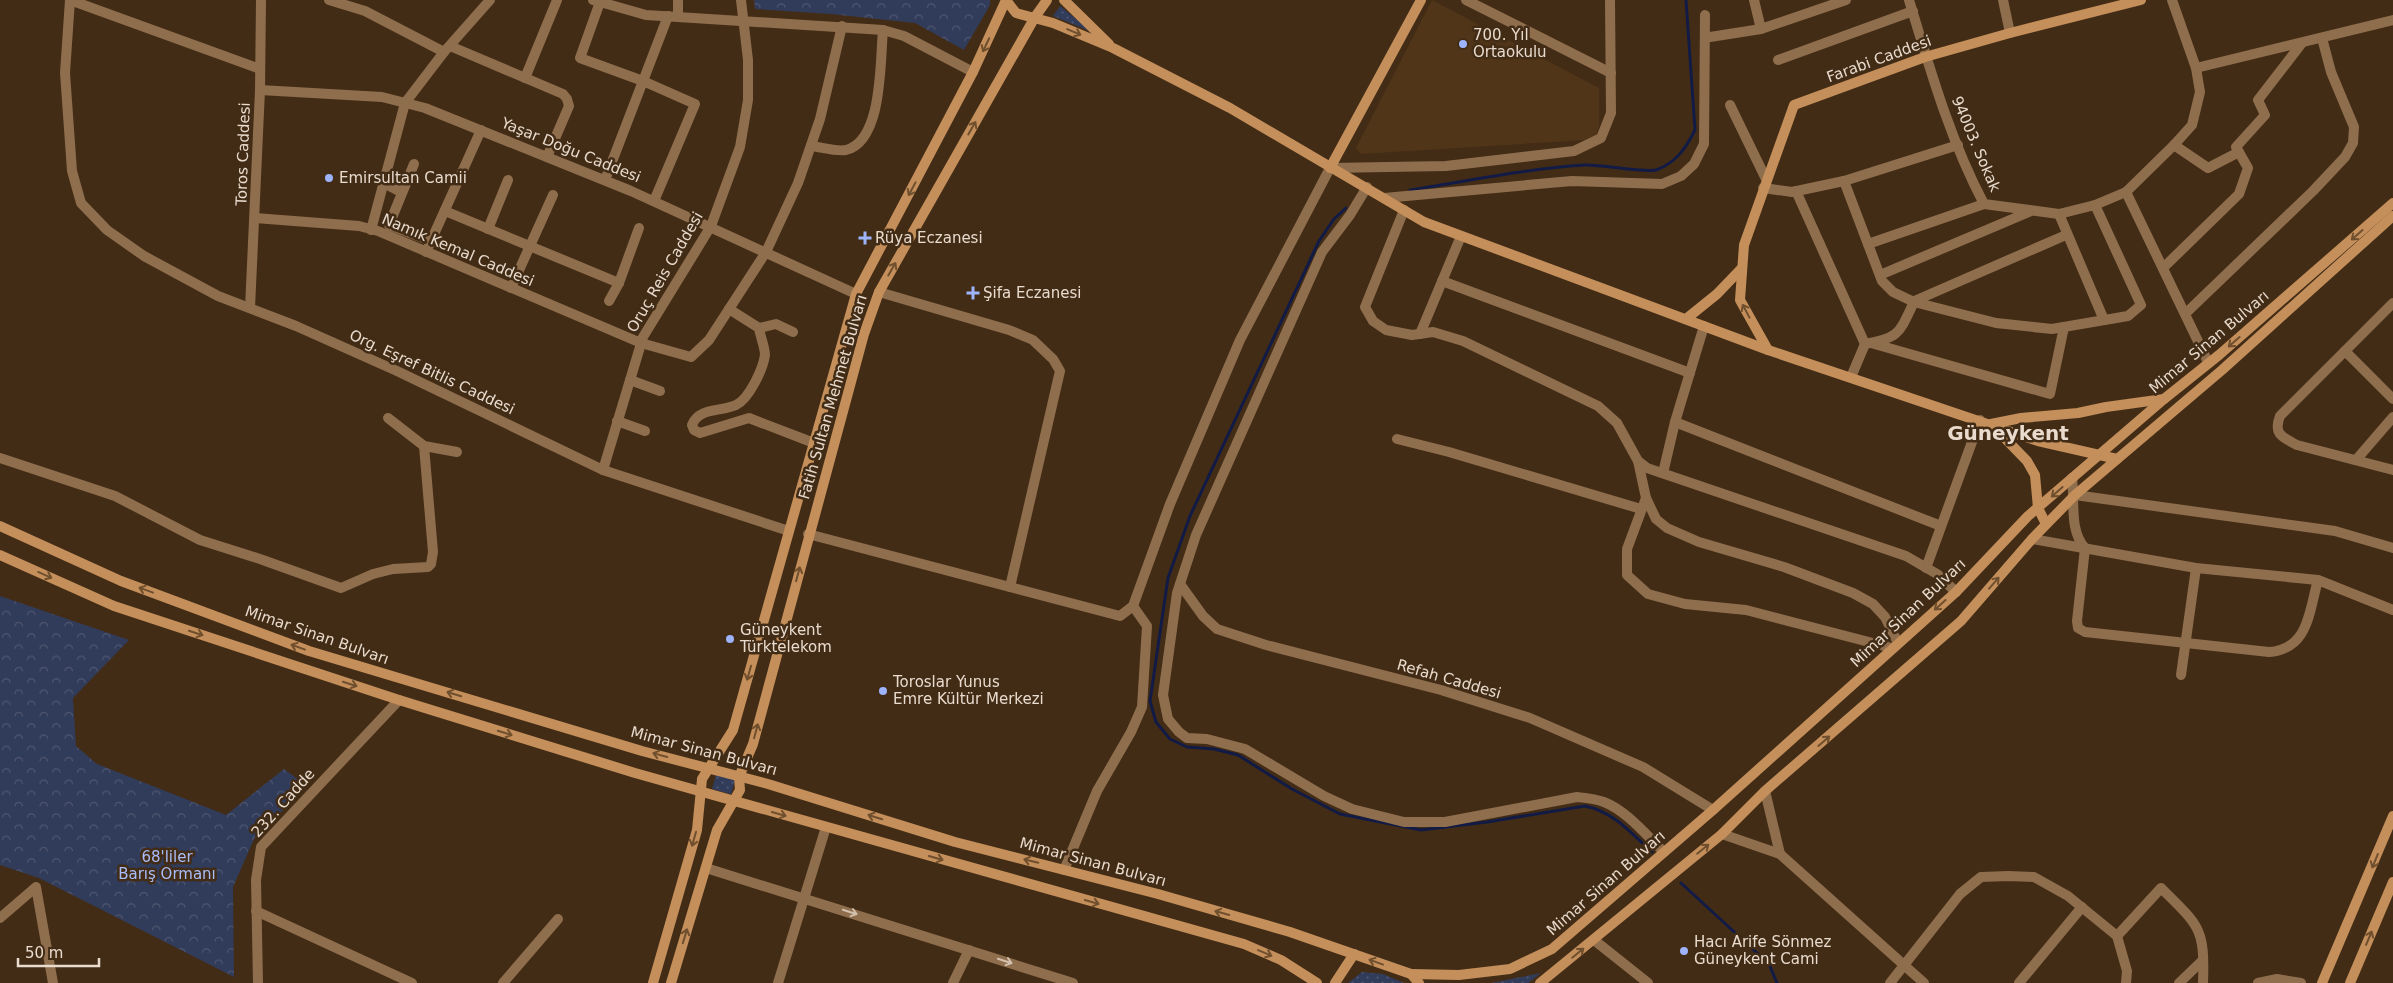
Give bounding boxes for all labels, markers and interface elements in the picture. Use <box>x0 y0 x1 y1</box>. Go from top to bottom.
place label: 700. Yıl Ortaokulu <box>1473 26 1547 61</box>
one-way arrow <box>1067 28 1082 37</box>
street label: Farabi Caddesi <box>1824 32 1934 86</box>
one-way arrow <box>980 37 990 52</box>
marker: 700. Yıl Ortaokulu <box>1457 38 1469 50</box>
street label: 94003. Sokak <box>1948 93 2004 195</box>
street label: Toros Caddesi <box>232 102 254 207</box>
street label: Yaşar Doğu Caddesi <box>498 113 643 186</box>
one-way arrow <box>968 121 978 135</box>
place label: Emirsultan Camii <box>339 169 467 187</box>
marker: Emirsultan Camii <box>323 172 335 184</box>
one-way arrow <box>907 181 916 196</box>
street label: Oruç Reis Caddesi <box>623 209 707 335</box>
street label: Namık Kemal Caddesi <box>379 210 537 290</box>
place label: Rüya Eczanesi <box>875 229 983 247</box>
one-way arrow <box>2350 229 2363 241</box>
marker: Rüya Eczanesi <box>859 232 871 244</box>
one-way arrow <box>888 263 898 277</box>
place label: Şifa Eczanesi <box>983 284 1081 302</box>
marker: Şifa Eczanesi <box>967 287 979 299</box>
street label: Mimar Sinan Bulvarı <box>2145 287 2273 397</box>
street label: Fatih Sultan Mehmet Bulvarı <box>795 293 871 501</box>
one-way arrow <box>1741 304 1751 319</box>
street label: Org. Eşref Bitlis Caddesi <box>346 326 518 418</box>
one-way arrow <box>2228 336 2241 347</box>
district label: Güneykent <box>1947 421 2069 445</box>
one-way arrow <box>2050 486 2063 498</box>
street label: Mimar Sinan Bulvarı <box>1847 555 1969 671</box>
one-way arrow <box>794 567 803 583</box>
one-way arrow <box>37 570 52 580</box>
one-way arrow <box>1988 576 2000 589</box>
one-way arrow <box>139 585 154 594</box>
one-way arrow <box>1934 599 1947 611</box>
street label: Mimar Sinan Bulvarı <box>243 602 391 668</box>
place label: Güneykent Türktelekom <box>739 621 832 656</box>
one-way arrow <box>188 629 203 638</box>
marker: Güneykent Türktelekom <box>724 633 736 645</box>
one-way arrow <box>291 642 307 651</box>
street label: Refah Caddesi <box>1395 656 1503 702</box>
one-way arrow <box>744 665 753 681</box>
place label: Toroslar Yunus Emre Kültür Merkezi <box>892 673 1044 708</box>
one-way arrow <box>342 680 358 689</box>
marker: Toroslar Yunus Emre Kültür Merkezi <box>877 685 889 697</box>
one-way arrow <box>446 689 462 698</box>
street label: Mimar Sinan Bulvarı <box>629 723 779 779</box>
one-way arrow <box>752 724 761 740</box>
one-way arrow <box>497 728 513 738</box>
one-way arrow <box>1817 735 1830 746</box>
one-way arrow <box>652 750 668 760</box>
street label: 232. Cadde <box>248 765 318 841</box>
one-way arrow <box>771 809 787 819</box>
one-way arrow <box>867 812 883 821</box>
street label: Mimar Sinan Bulvarı <box>1543 827 1669 939</box>
one-way arrow <box>689 831 699 847</box>
street label: Mimar Sinan Bulvarı <box>1018 834 1168 890</box>
one-way arrow <box>1696 843 1709 854</box>
park label: 68'liler Barış Ormanı <box>118 848 216 883</box>
one-way arrow <box>2369 853 2379 868</box>
one-way arrow <box>927 854 943 863</box>
one-way arrow <box>1023 856 1039 865</box>
one-way arrow <box>1084 898 1100 908</box>
one-way arrow <box>1214 907 1230 917</box>
one-way arrow <box>842 908 858 918</box>
one-way arrow <box>681 929 691 945</box>
one-way arrow <box>2364 931 2374 946</box>
place label: Hacı Arife Sönmez Güneykent Cami <box>1694 933 1832 968</box>
scale bar <box>18 936 99 968</box>
text: 50 m <box>25 944 63 962</box>
marker: Hacı Arife Sönmez Güneykent Cami <box>1678 945 1690 957</box>
one-way arrow <box>1571 947 1584 958</box>
one-way arrow <box>1257 948 1272 958</box>
one-way arrow <box>997 957 1013 967</box>
one-way arrow <box>1369 957 1384 966</box>

